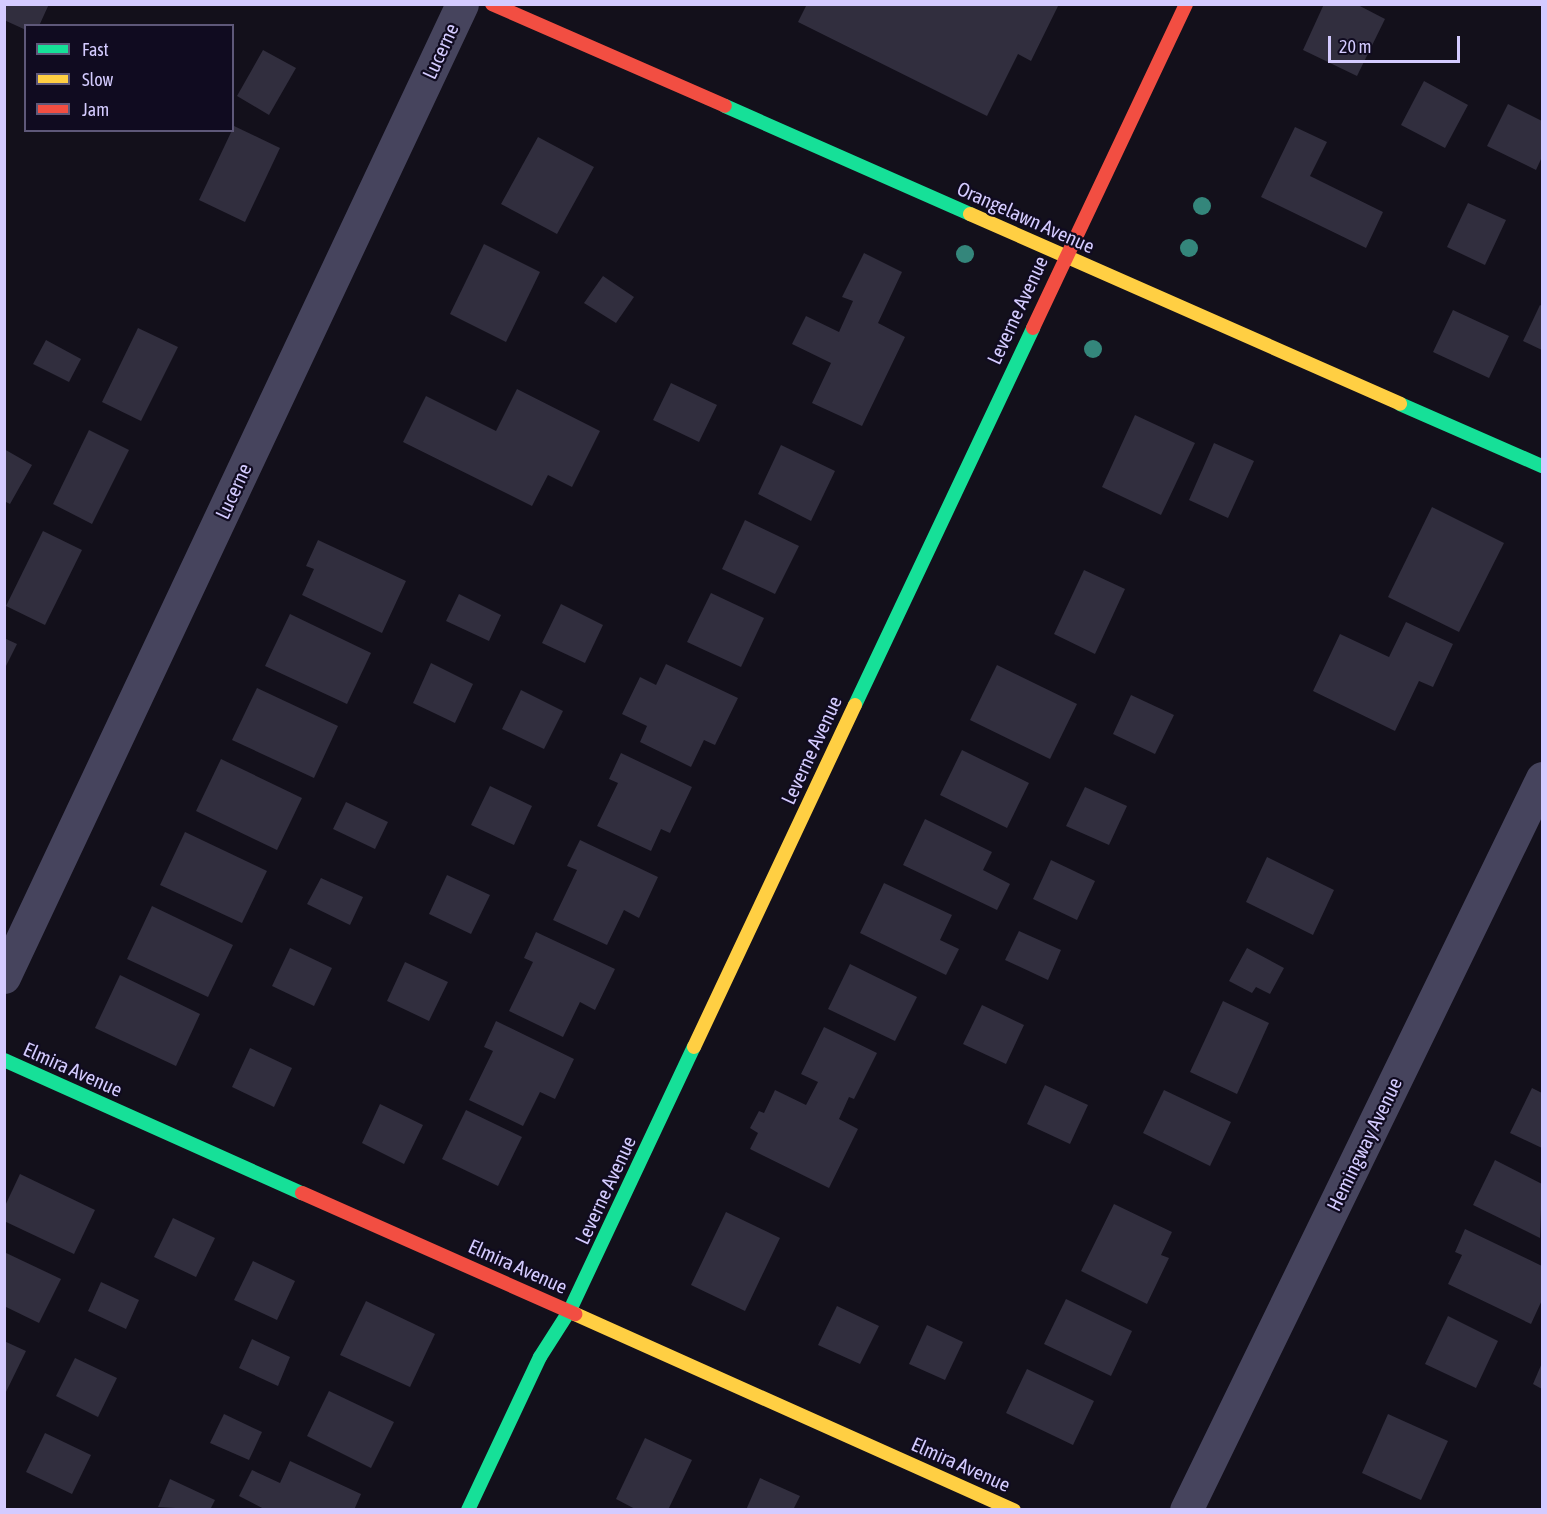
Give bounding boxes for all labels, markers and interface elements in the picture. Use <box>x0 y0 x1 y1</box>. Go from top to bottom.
street label: Lucerne <box>417 19 463 83</box>
legend <box>24 24 234 132</box>
scale bar <box>1331 24 1463 62</box>
text: 20 m <box>1339 36 1371 57</box>
text: Fast <box>82 39 109 60</box>
text: Slow <box>82 69 113 90</box>
text: Jam <box>82 99 109 120</box>
street label: Orangelawn Avenue <box>954 176 1098 258</box>
street label: Leverne Avenue <box>982 252 1052 368</box>
street label: Lucerne <box>210 459 256 523</box>
street label: Leverne Avenue <box>776 692 846 808</box>
street label: Elmira Avenue <box>20 1037 126 1101</box>
street label: Hemingway Avenue <box>1321 1073 1407 1215</box>
street label: Leverne Avenue <box>570 1132 640 1248</box>
street label: Elmira Avenue <box>465 1234 571 1298</box>
street label: Elmira Avenue <box>908 1432 1014 1496</box>

